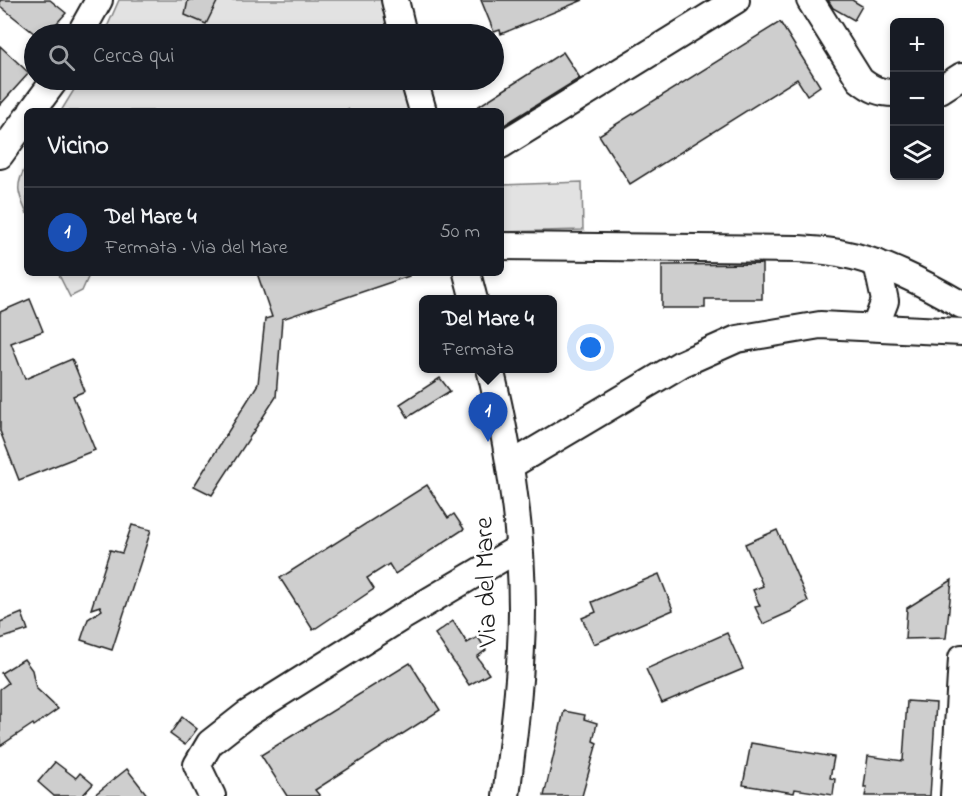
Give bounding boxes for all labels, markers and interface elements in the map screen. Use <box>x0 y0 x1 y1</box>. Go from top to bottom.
map controls <box>890 18 944 180</box>
button: + <box>890 18 944 72</box>
search box <box>24 24 504 90</box>
icon: search <box>45 41 78 74</box>
text: Cerca qui <box>93 41 175 73</box>
button: − <box>890 72 944 126</box>
button: layers <box>890 126 944 180</box>
text: Vicino <box>48 128 109 166</box>
text: Del Mare 4 <box>105 202 197 234</box>
text: 1 <box>64 218 71 247</box>
text: 50 m <box>439 218 480 247</box>
text: Fermata · Via del Mare <box>105 234 288 263</box>
popup <box>419 295 557 373</box>
text: Del Mare 4 <box>442 304 534 336</box>
your location <box>576 333 605 362</box>
text: Fermata <box>442 336 514 365</box>
pin: 1 <box>468 392 508 442</box>
street label: Via del Mare <box>465 515 509 649</box>

